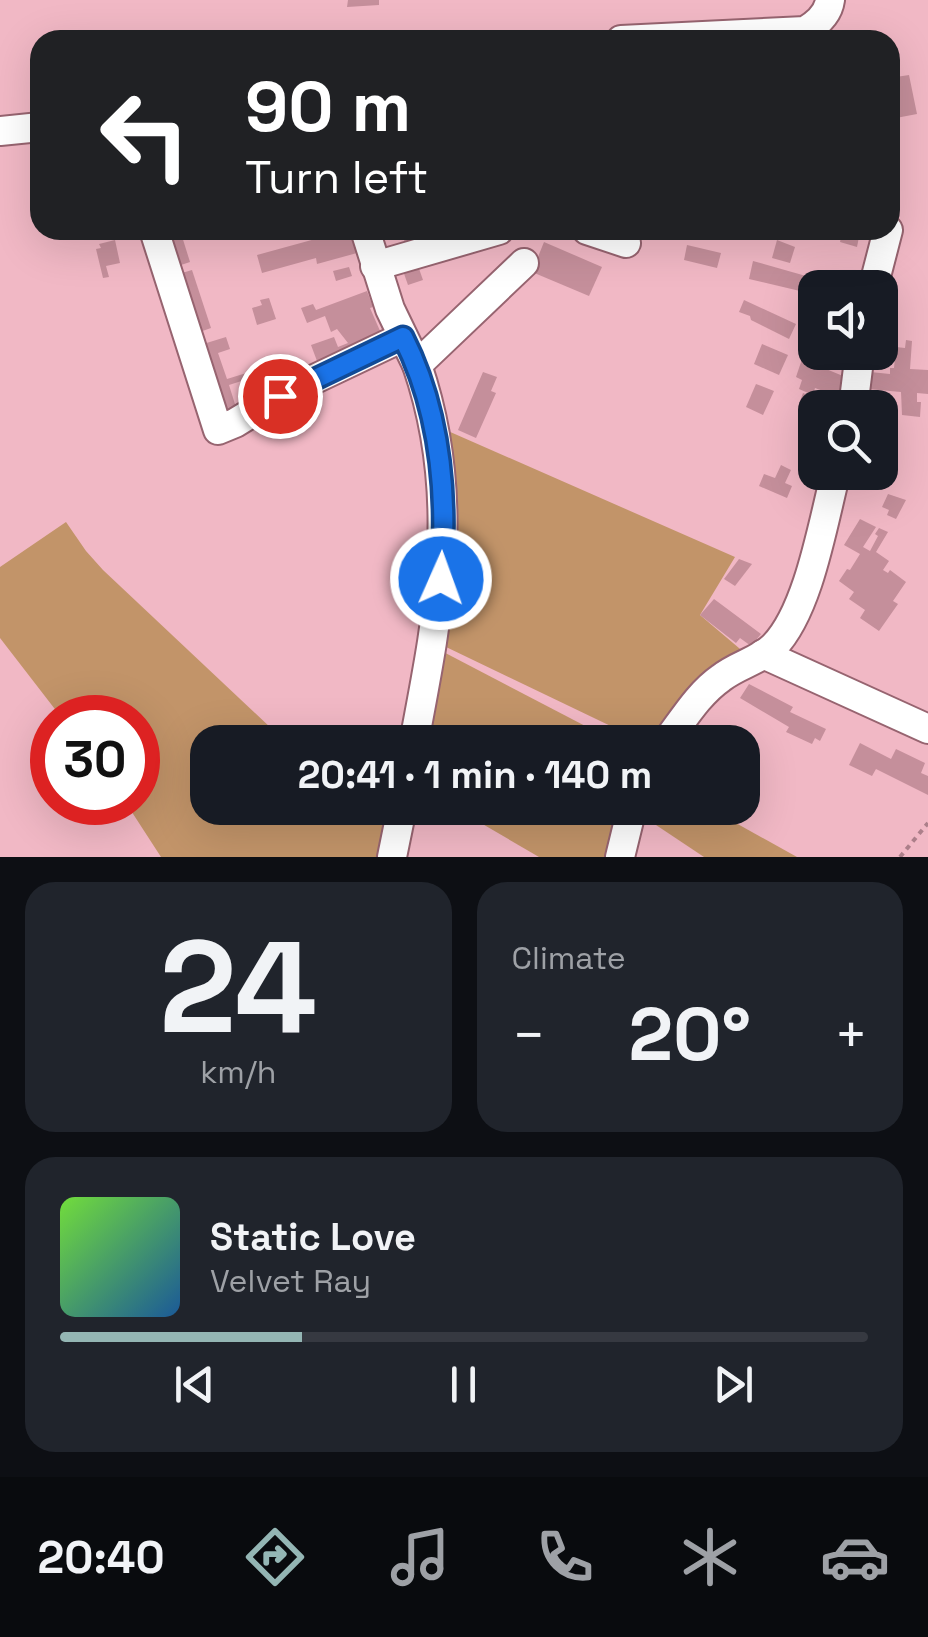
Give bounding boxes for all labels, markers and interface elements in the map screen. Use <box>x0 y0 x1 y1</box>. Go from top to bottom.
text: 90 m <box>245 62 411 151</box>
icon: left <box>80 70 210 200</box>
text: Turn left <box>245 149 428 206</box>
map controls <box>798 270 898 490</box>
button: sound <box>798 270 898 370</box>
pin <box>238 354 323 439</box>
icon: arrive <box>253 369 308 424</box>
button: search <box>798 390 898 490</box>
position arrow <box>389 527 493 631</box>
speed limit sign: 30 <box>30 695 160 825</box>
text: 20:41 · 1 min · 140 m <box>298 751 652 799</box>
text: 24 <box>159 904 317 1070</box>
text: Climate <box>512 938 626 978</box>
text: 20° <box>628 986 751 1082</box>
text: − <box>512 1000 546 1070</box>
text: + <box>834 1000 868 1070</box>
text: km/h <box>200 1052 276 1092</box>
text: Static Love <box>210 1213 416 1261</box>
text: Velvet Ray <box>210 1261 371 1301</box>
icon: previous <box>167 1357 222 1412</box>
icon: pause <box>436 1357 491 1412</box>
icon: next <box>706 1357 761 1412</box>
icon: directions <box>240 1522 310 1592</box>
icon: music <box>385 1522 455 1592</box>
icon: phone <box>530 1522 600 1592</box>
icon: climate <box>675 1522 745 1592</box>
icon: car <box>820 1522 890 1592</box>
text: 20:40 <box>38 1529 165 1586</box>

